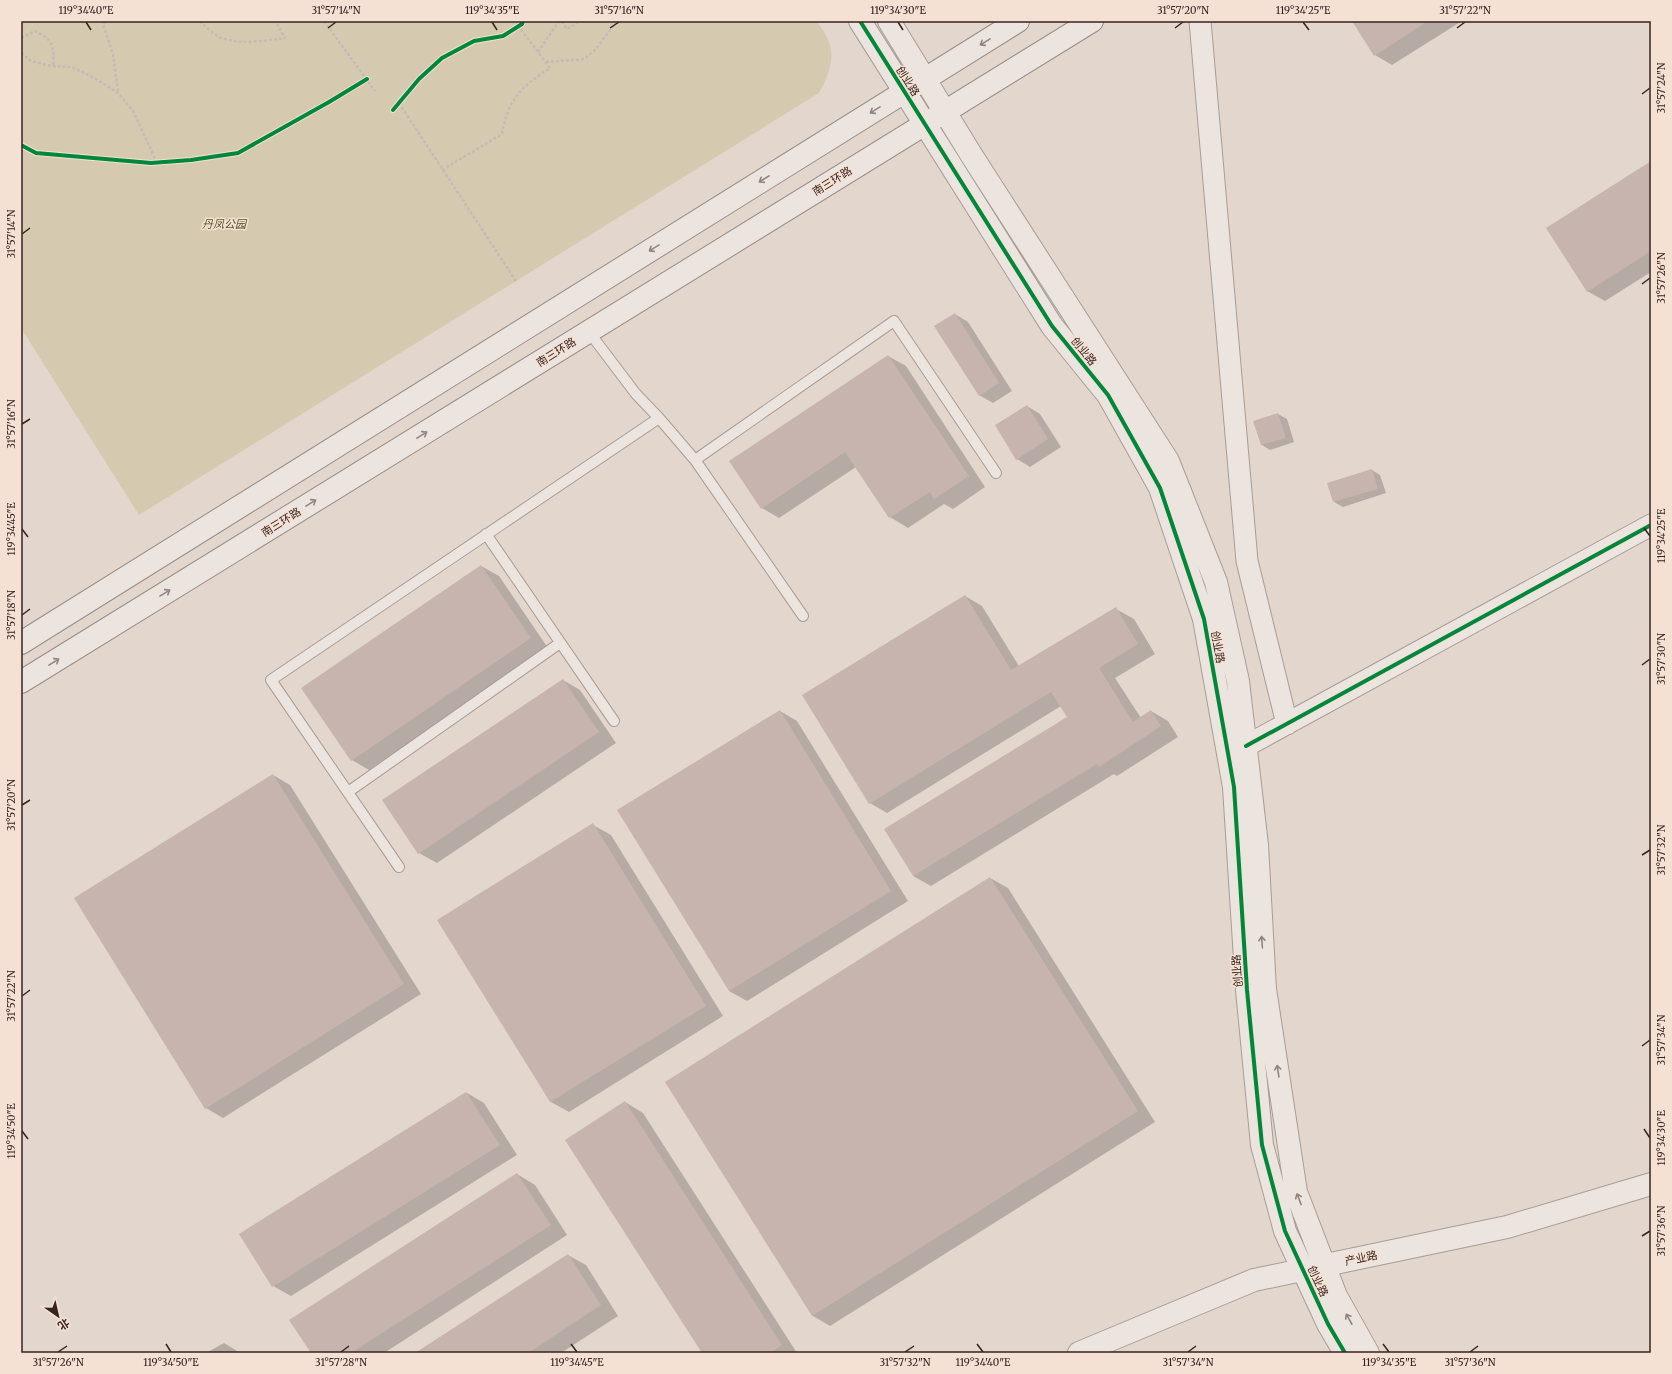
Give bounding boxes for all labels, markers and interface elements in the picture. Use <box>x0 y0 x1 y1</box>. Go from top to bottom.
text: 119°34'40"E <box>59 4 114 17</box>
text: 31°57'14"N <box>311 4 361 17</box>
text: 119°34'35"E <box>465 4 520 17</box>
text: 31°57'16"N <box>594 4 644 17</box>
text: 119°34'30"E <box>870 4 926 17</box>
text: 31°57'20"N <box>1157 4 1209 17</box>
text: 119°34'25"E <box>1276 4 1331 17</box>
text: 31°57'22"N <box>1439 4 1491 17</box>
one-way arrow <box>979 38 991 46</box>
text: 31°57'24"N <box>1655 62 1668 113</box>
street label: 创业路 <box>893 63 923 99</box>
one-way arrow <box>869 107 881 115</box>
street label: 南三环路 <box>810 163 854 199</box>
one-way arrow <box>759 175 770 184</box>
text: 31°57'14"N <box>5 209 18 259</box>
park label: 丹凤公园 <box>202 217 248 231</box>
one-way arrow <box>649 244 660 252</box>
text: 31°57'26"N <box>1655 252 1668 304</box>
street label: 南三环路 <box>534 334 578 370</box>
street label: 创业路 <box>1068 334 1100 368</box>
text: 31°57'16"N <box>5 399 18 449</box>
one-way arrow <box>416 430 428 438</box>
one-way arrow <box>305 499 316 507</box>
text: 119°34'45"E <box>5 502 18 556</box>
street label: 南三环路 <box>259 504 303 540</box>
text: 119°34'25"E <box>1655 508 1668 563</box>
one-way arrow <box>159 589 171 597</box>
text: 31°57'18"N <box>5 590 18 640</box>
street label: 创业路 <box>1208 630 1228 664</box>
text: 31°57'30"N <box>1655 633 1668 685</box>
one-way arrow <box>48 657 60 665</box>
text: 31°57'20"N <box>5 779 18 831</box>
text: 31°57'32"N <box>1655 824 1668 876</box>
one-way arrow <box>1259 936 1266 949</box>
street label: 创业路 <box>1229 954 1245 988</box>
text: 31°57'22"N <box>5 970 18 1022</box>
text: 31°57'34"N <box>1655 1014 1668 1065</box>
one-way arrow <box>1274 1065 1282 1078</box>
text: 119°34'50"E <box>5 1103 18 1159</box>
text: 119°34'30"E <box>1655 1110 1668 1166</box>
one-way arrow <box>1295 1194 1303 1206</box>
text: 31°57'36"N <box>1655 1205 1668 1257</box>
street label: 产业路 <box>1343 1248 1379 1268</box>
street label: 创业路 <box>1305 1263 1331 1299</box>
north arrow <box>38 1296 78 1336</box>
one-way arrow <box>1345 1313 1352 1325</box>
text: 北 <box>55 1315 72 1333</box>
text: 31°57'26"N <box>32 1356 84 1369</box>
text: 119°34'50"E <box>143 1356 199 1369</box>
text: 31°57'28"N <box>315 1356 367 1369</box>
text: 119°34'45"E <box>550 1356 604 1369</box>
text: 31°57'32"N <box>879 1356 931 1369</box>
text: 119°34'40"E <box>956 1356 1011 1369</box>
text: 31°57'34"N <box>1163 1356 1214 1369</box>
text: 119°34'35"E <box>1362 1356 1417 1369</box>
text: 31°57'36"N <box>1444 1356 1496 1369</box>

